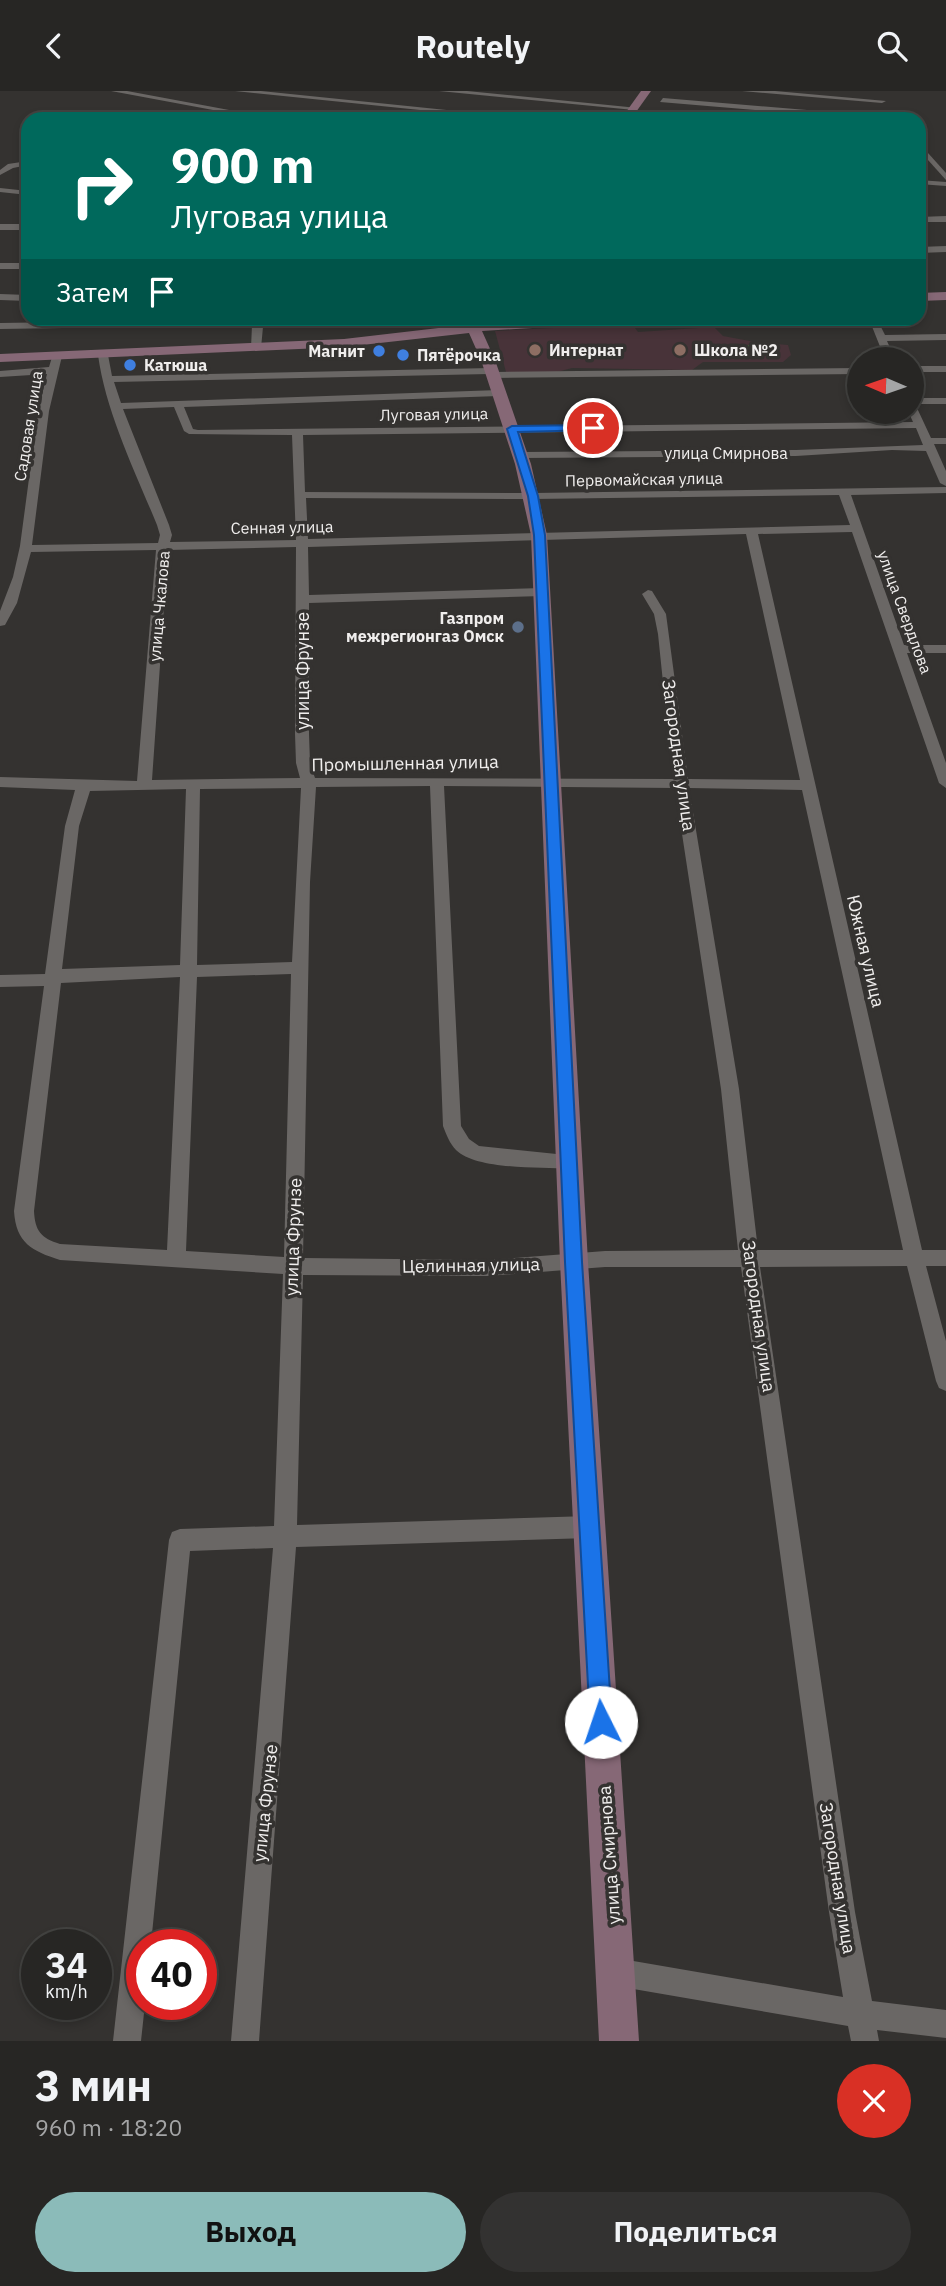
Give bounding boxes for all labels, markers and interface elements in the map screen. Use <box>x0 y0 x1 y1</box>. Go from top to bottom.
text: Routely <box>416 25 530 67</box>
icon: back <box>35 27 73 65</box>
icon: search <box>873 27 911 65</box>
text: 900 m <box>171 133 315 196</box>
icon: right <box>56 140 147 231</box>
text: Луговая улица <box>171 195 388 237</box>
icon: arrive <box>143 273 181 311</box>
text: Затем <box>56 275 129 309</box>
place label: Интернат <box>549 340 623 360</box>
place label: Школа №2 <box>694 340 778 360</box>
place label: Магнит <box>308 341 365 361</box>
marker: Интернат <box>527 342 543 358</box>
marker: Школа №2 <box>672 342 688 358</box>
marker: Магнит <box>371 343 387 359</box>
place label: Пятёрочка <box>417 345 501 365</box>
marker: Пятёрочка <box>395 347 411 363</box>
north arrow <box>847 347 924 423</box>
map controls <box>847 347 924 424</box>
place label: Катюша <box>144 355 207 375</box>
marker: Катюша <box>122 357 138 373</box>
street label: Садовая улица <box>9 369 47 483</box>
pin <box>563 398 623 458</box>
street label: Луговая улица <box>380 403 489 425</box>
icon: arrive <box>574 409 612 447</box>
street label: улица Смирнова <box>664 443 788 463</box>
street label: Первомайская улица <box>565 468 724 490</box>
street label: Сенная улица <box>230 516 334 538</box>
street label: улица Свердлова <box>873 547 937 677</box>
street label: улица Чкалова <box>144 549 174 662</box>
place label: Газпром межрегионгаз Омск <box>346 608 504 646</box>
street label: улица Фрунзе <box>291 612 314 730</box>
marker: Газпром межрегионгаз Омск <box>510 619 526 635</box>
street label: Загородная улица <box>657 678 701 833</box>
street label: Промышленная улица <box>311 750 499 776</box>
street label: Южная улица <box>842 892 890 1010</box>
street label: улица Фрунзе <box>279 1177 307 1296</box>
street label: Загородная улица <box>737 1239 781 1394</box>
street label: Целинная улица <box>402 1252 541 1278</box>
position arrow <box>564 1685 638 1759</box>
street label: улица Фрунзе <box>247 1743 283 1863</box>
street label: улица Смирнова <box>593 1784 625 1925</box>
street label: Загородная улица <box>815 1801 861 1956</box>
speed limit sign: 40 <box>126 1929 217 2020</box>
text: 34 <box>45 1942 88 1988</box>
text: km/h <box>45 1980 88 2003</box>
text: 3 мин <box>35 2058 152 2113</box>
button: close <box>837 2064 911 2138</box>
text: 960 m · 18:20 <box>35 2112 182 2142</box>
button: Выход <box>35 2192 466 2272</box>
button: Поделиться <box>480 2192 911 2272</box>

